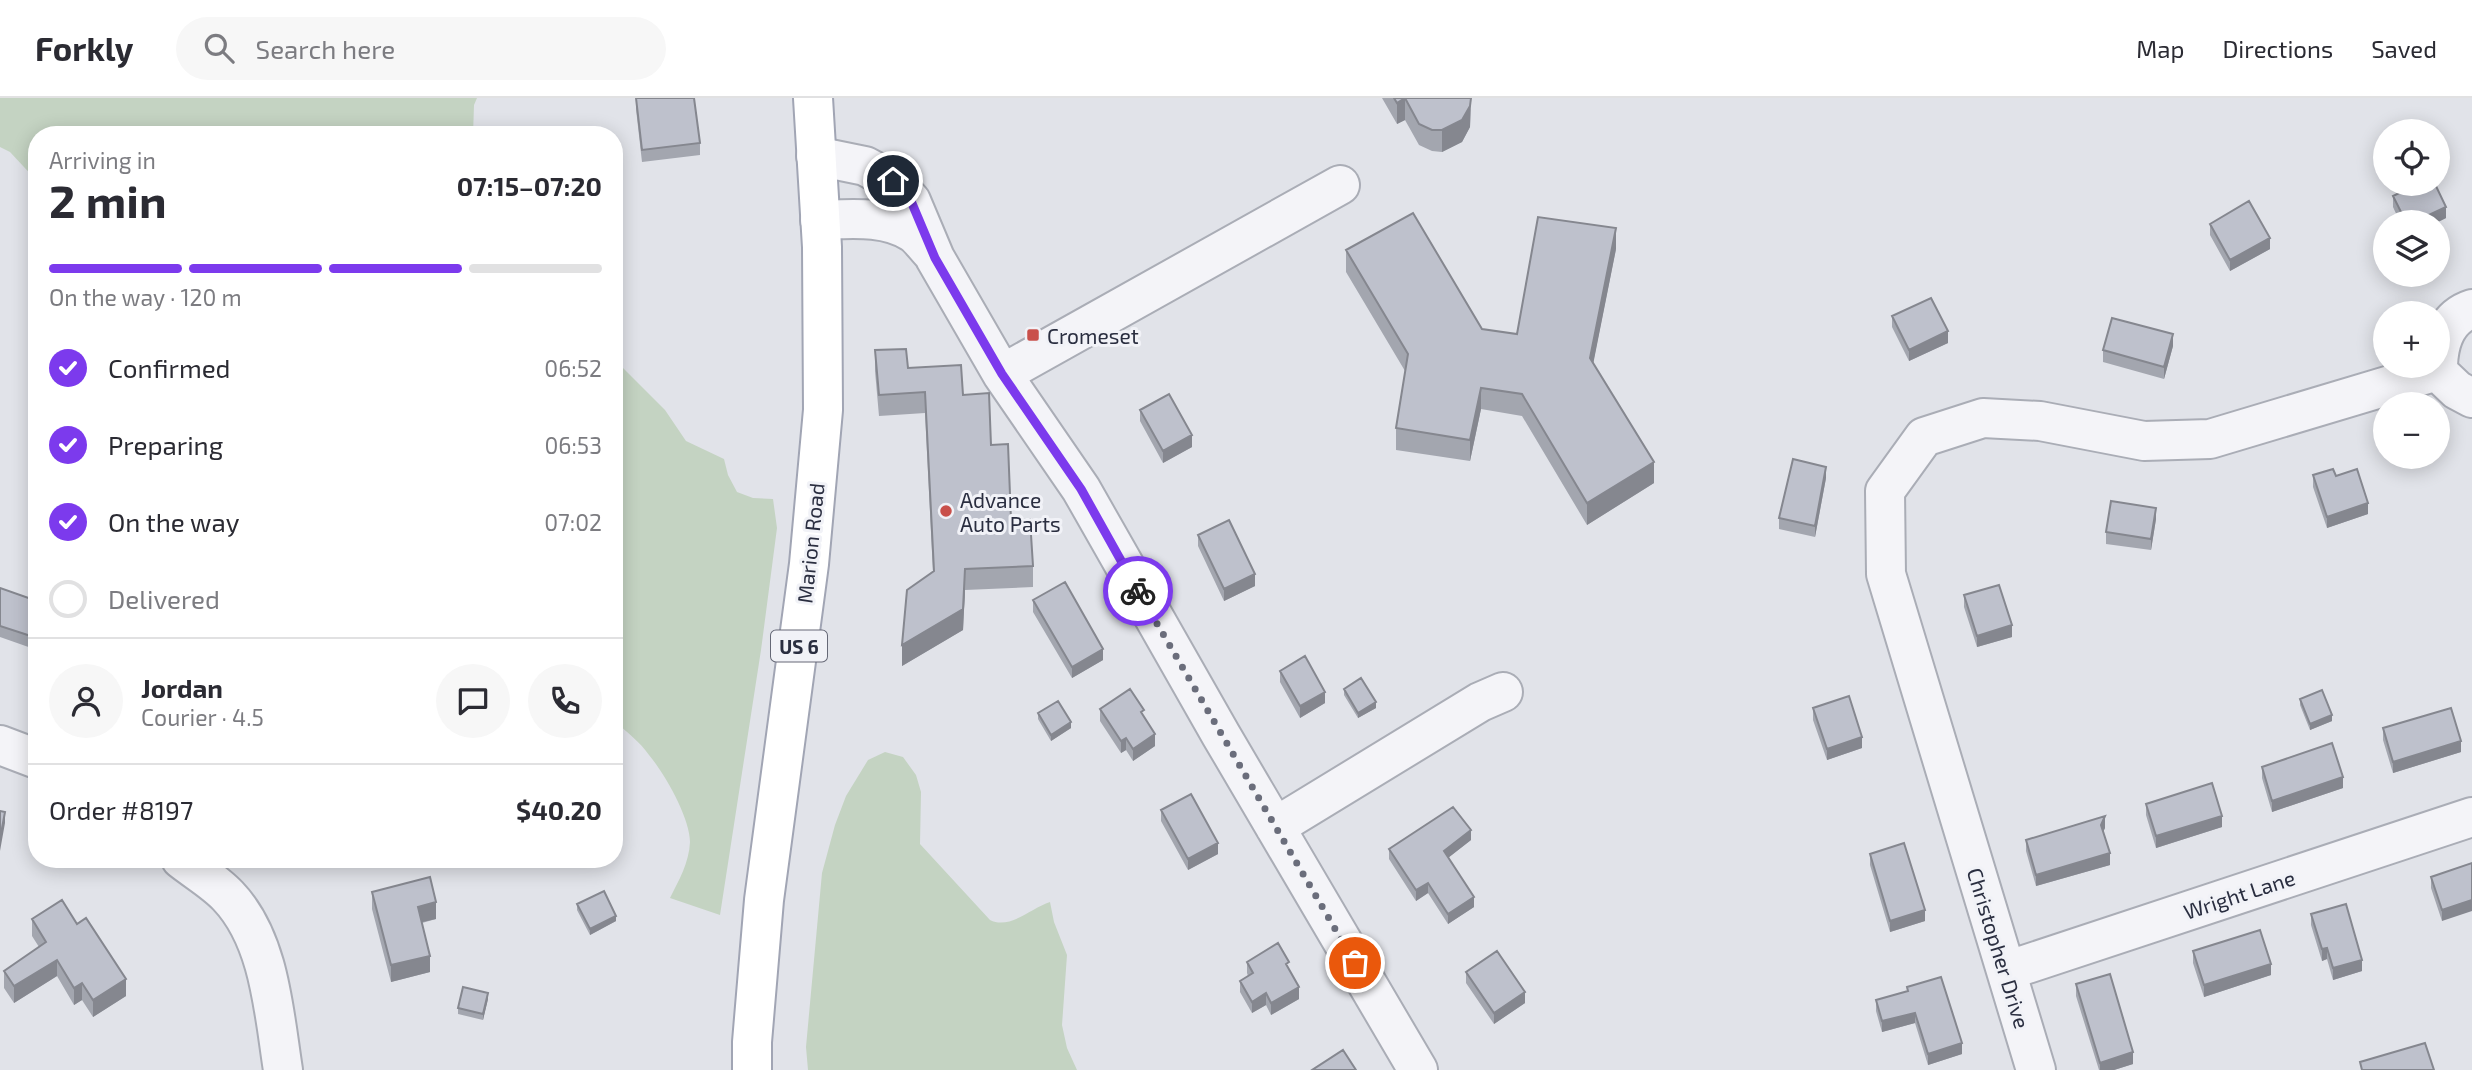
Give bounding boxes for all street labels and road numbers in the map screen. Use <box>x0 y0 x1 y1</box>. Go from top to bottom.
street label: Marion Road <box>791 482 829 604</box>
road number: US 6 <box>771 631 827 662</box>
street label: Wright Lane <box>2180 864 2298 924</box>
street label: Christopher Drive <box>1963 865 2035 1031</box>

